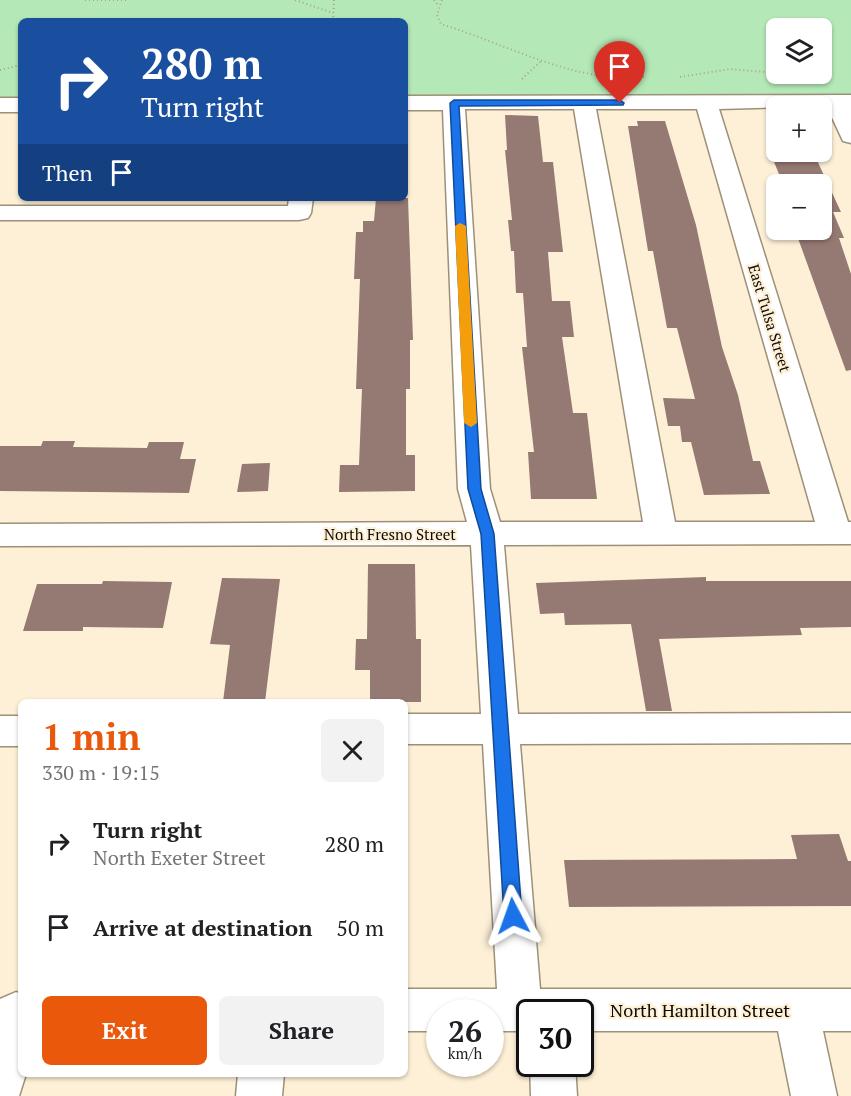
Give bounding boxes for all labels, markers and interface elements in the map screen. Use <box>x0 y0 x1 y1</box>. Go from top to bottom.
map controls <box>766 18 832 240</box>
button: layers <box>766 18 832 84</box>
text: 280 m <box>141 35 262 91</box>
pin <box>594 41 645 103</box>
icon: right <box>42 42 120 120</box>
icon: arrive <box>603 50 636 83</box>
text: Turn right <box>141 89 264 125</box>
button: + <box>766 96 832 162</box>
icon: arrive <box>105 156 138 189</box>
text: Then <box>42 158 93 187</box>
button: − <box>766 174 832 240</box>
street label: East Tulsa Street <box>744 262 796 375</box>
street label: North Fresno Street <box>324 524 456 544</box>
text: 1 min <box>42 713 140 760</box>
button: close <box>321 719 384 782</box>
text: 330 m · 19:15 <box>42 759 160 786</box>
text: Turn right <box>93 815 202 844</box>
icon: right <box>42 827 75 860</box>
text: 280 m <box>324 829 384 858</box>
text: North Exeter Street <box>93 844 266 871</box>
position arrow <box>481 884 545 948</box>
icon: arrive <box>42 911 75 944</box>
text: Arrive at destination <box>93 913 312 942</box>
text: 50 m <box>336 913 384 942</box>
button: Exit <box>42 996 207 1065</box>
button: Share <box>219 996 384 1065</box>
street label: North Hamilton Street <box>610 998 790 1022</box>
speed limit sign: 30 <box>516 999 594 1077</box>
text: 26 <box>448 1011 482 1051</box>
text: km/h <box>448 1043 482 1063</box>

